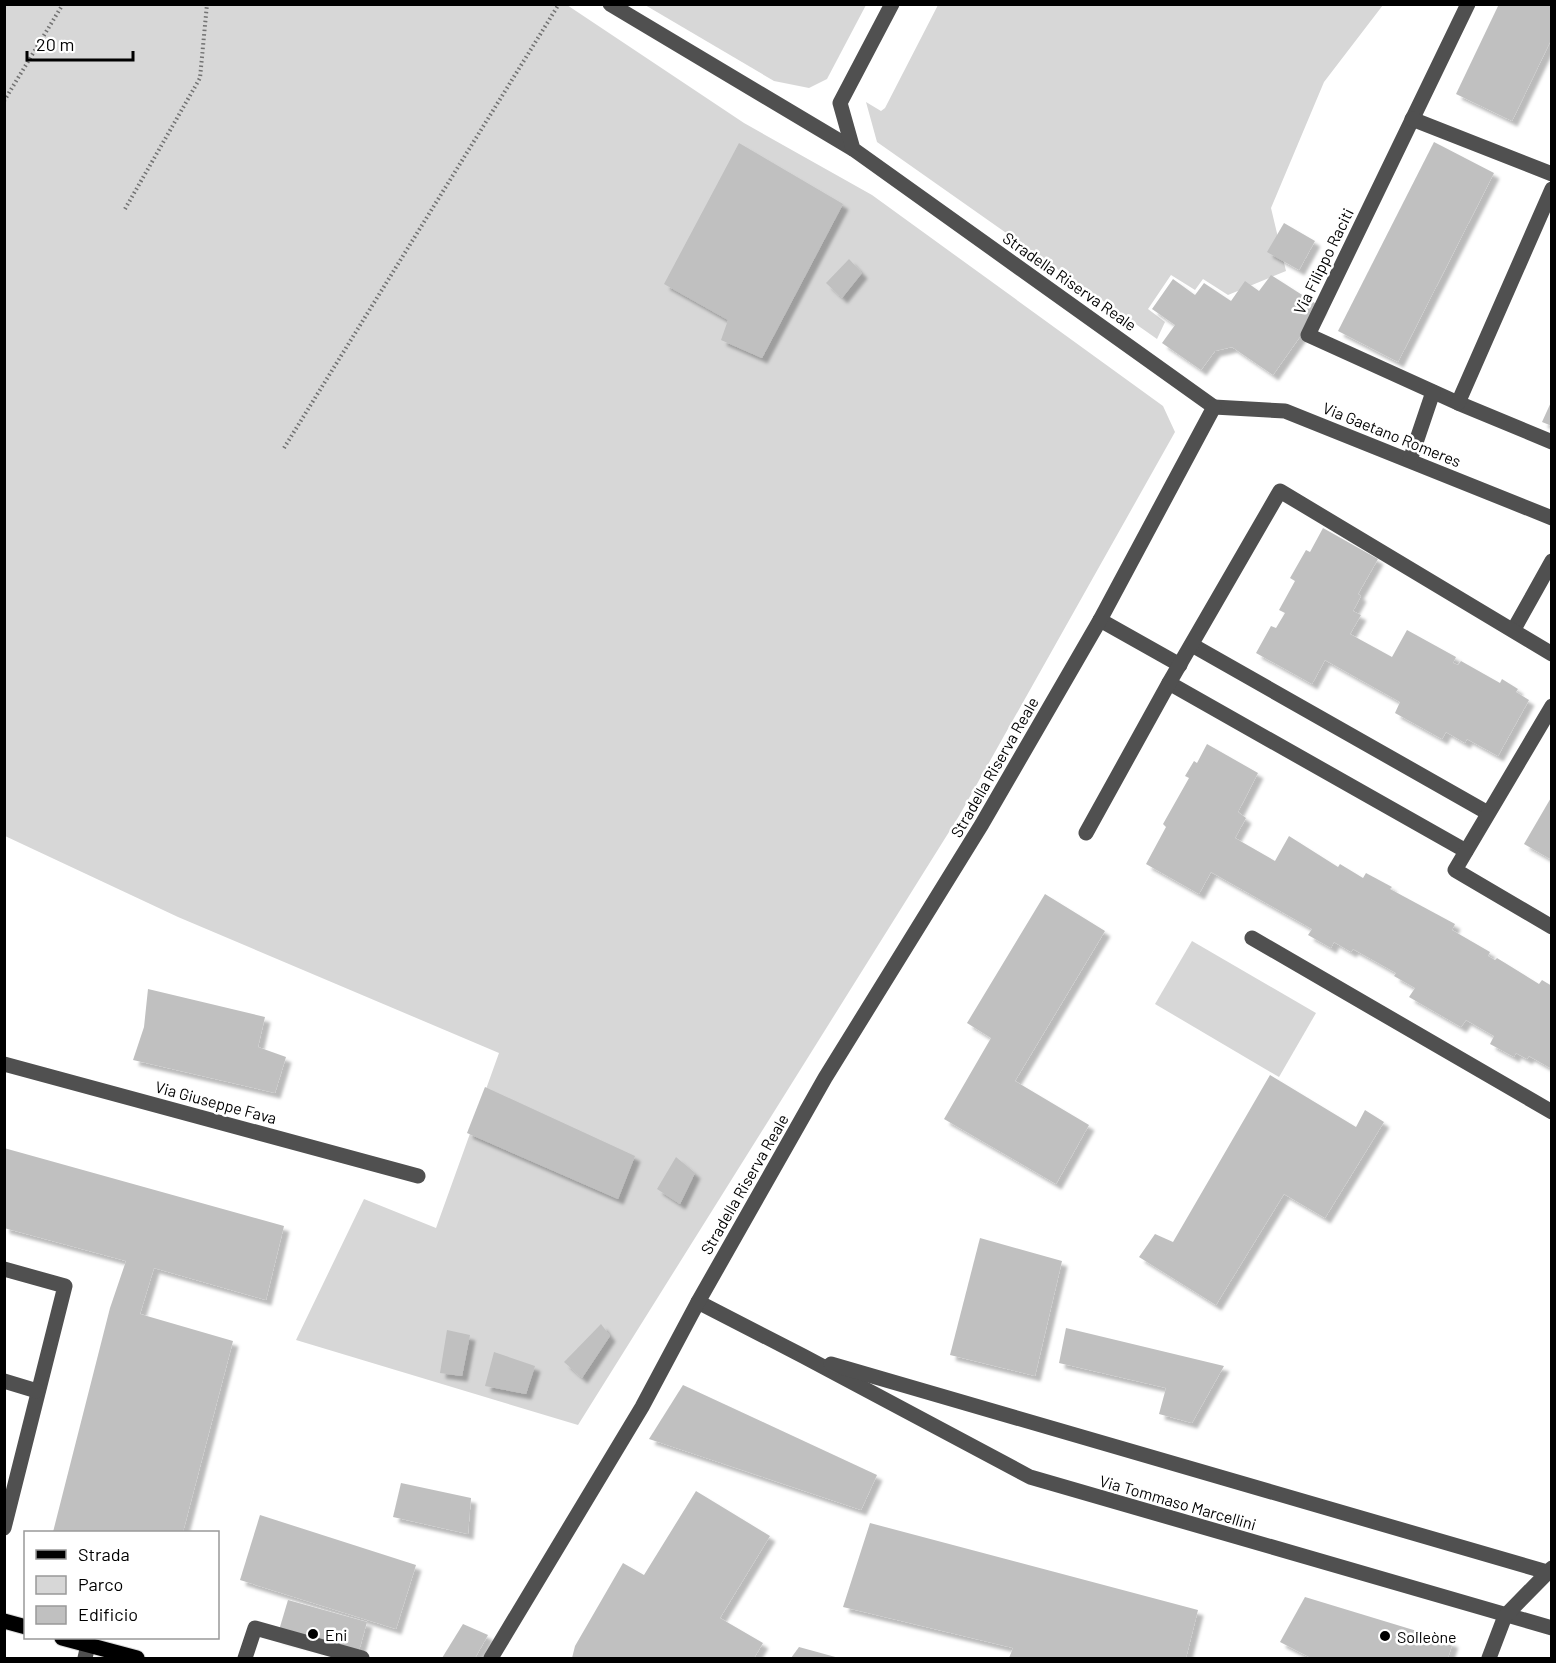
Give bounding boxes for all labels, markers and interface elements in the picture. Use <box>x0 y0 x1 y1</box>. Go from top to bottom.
scale bar <box>27 24 134 62</box>
text: 20 m <box>36 33 74 55</box>
street label: Via Filippo Raciti <box>1289 205 1357 317</box>
street label: Stradella Riserva Reale <box>999 228 1141 334</box>
street label: Via Gaetano Romeres <box>1320 398 1464 470</box>
street label: Stradella Riserva Reale <box>946 693 1042 841</box>
street label: Via Giuseppe Fava <box>153 1077 279 1127</box>
street label: Stradella Riserva Reale <box>696 1110 792 1258</box>
street label: Via Tommaso Marcellini <box>1097 1471 1259 1533</box>
legend <box>24 1531 219 1639</box>
text: Strada <box>78 1543 130 1565</box>
text: Parco <box>78 1573 123 1595</box>
text: Edificio <box>78 1603 138 1625</box>
place label: Eni <box>325 1625 347 1644</box>
marker: Eni <box>306 1627 320 1641</box>
place label: Solleòne <box>1397 1627 1457 1646</box>
marker: Solleòne <box>1378 1629 1392 1643</box>

